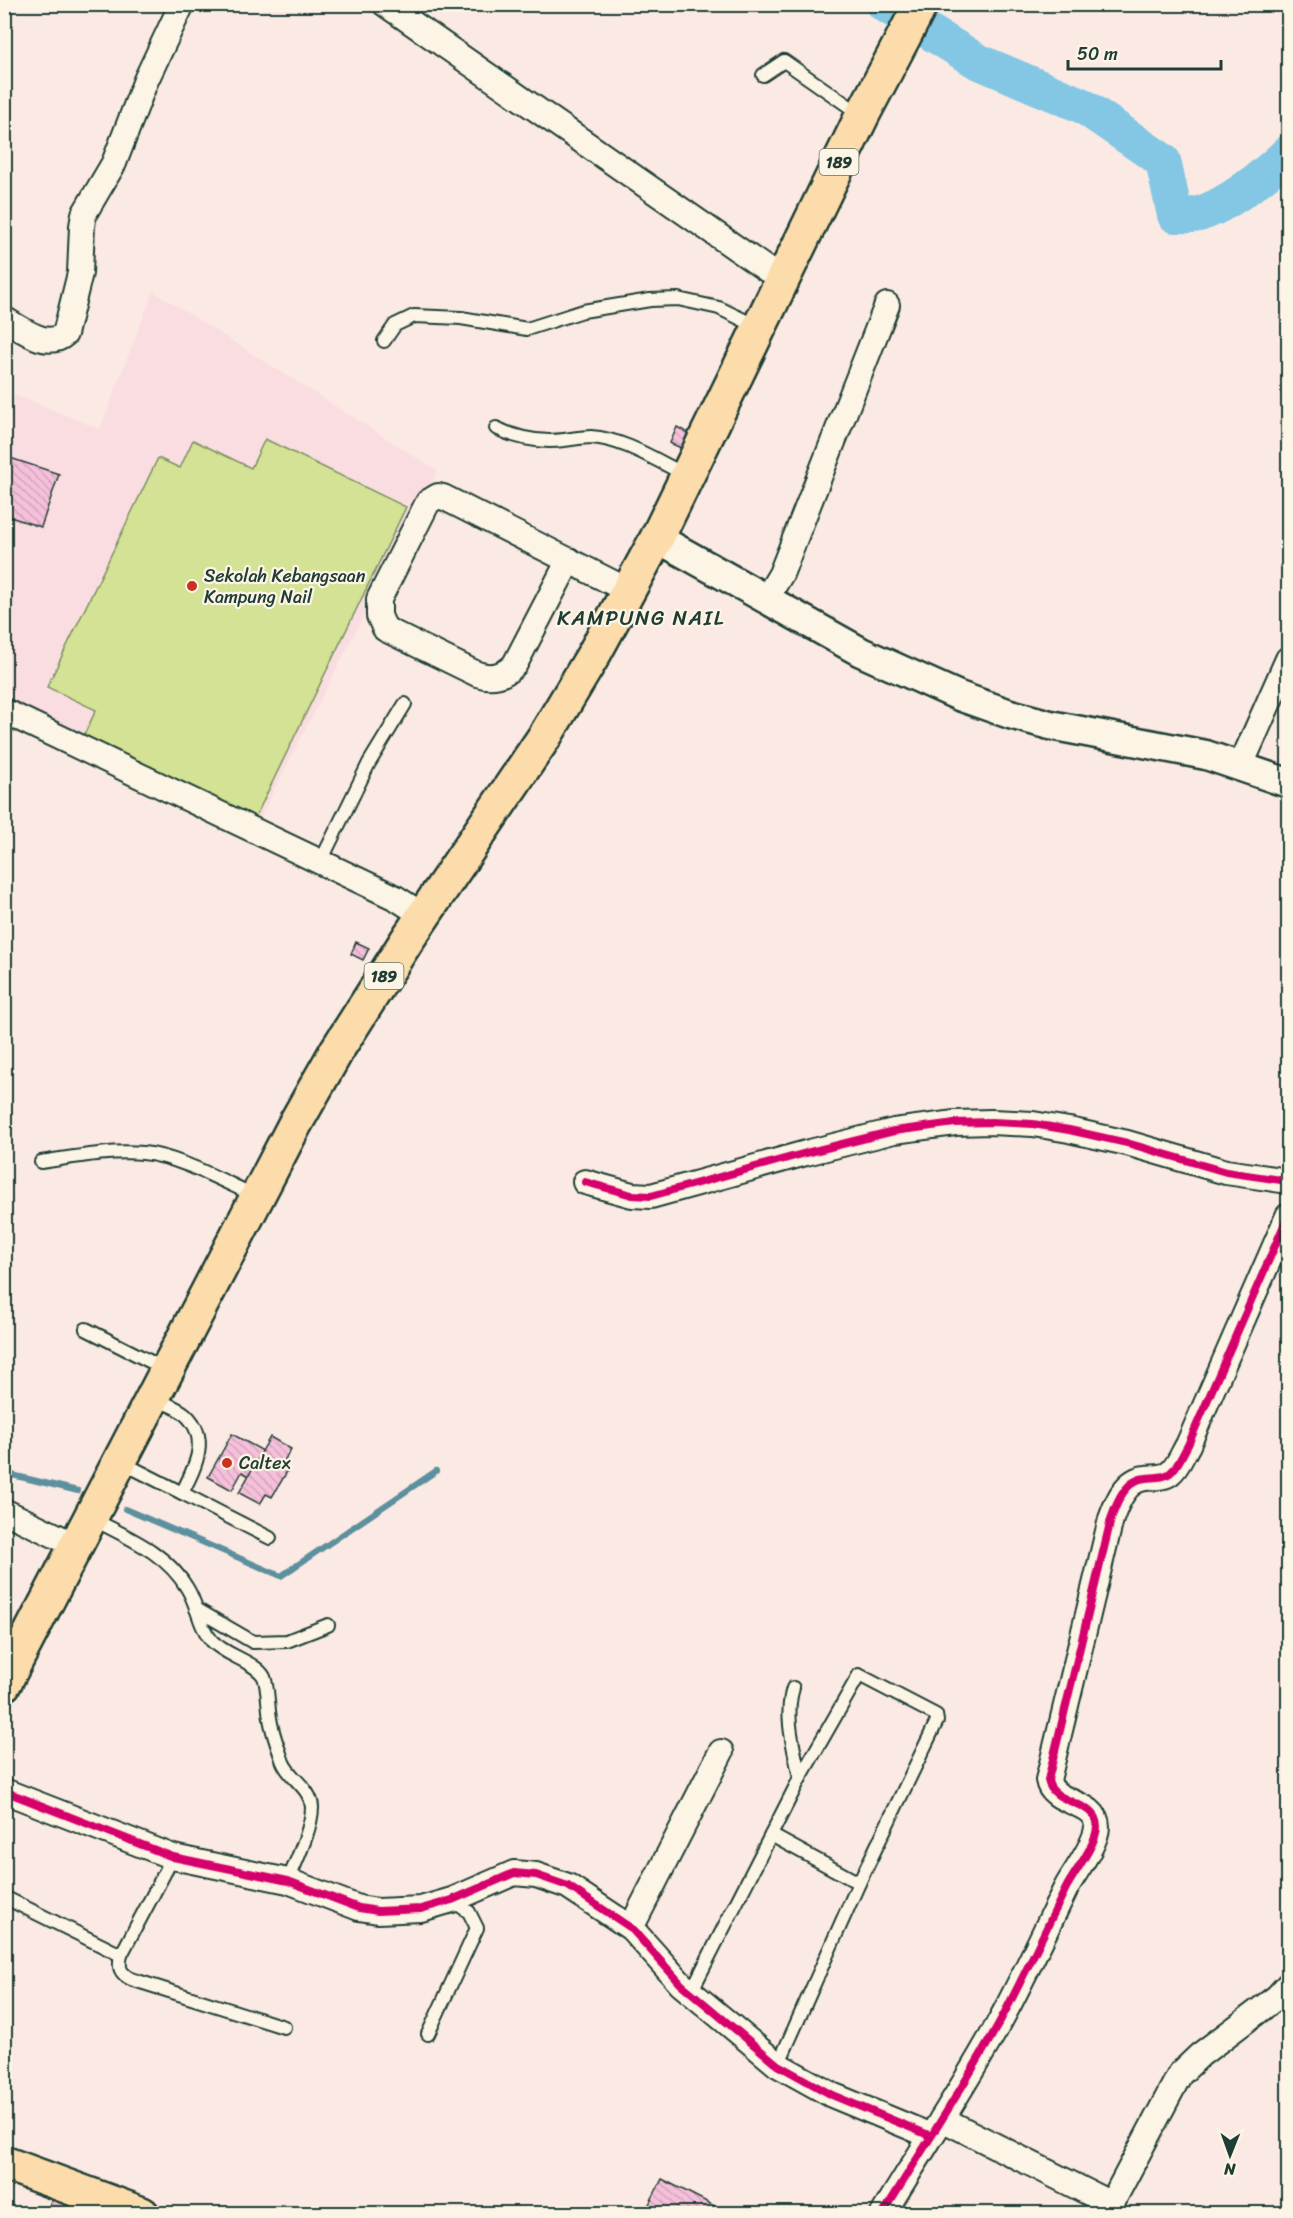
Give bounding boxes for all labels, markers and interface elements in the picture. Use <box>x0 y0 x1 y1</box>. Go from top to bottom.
scale bar <box>1068 33 1221 71</box>
text: 50 m <box>1077 38 1118 70</box>
road number: 189 <box>820 149 858 175</box>
place label: Sekolah Kebangsaan Kampung Nail <box>204 560 366 613</box>
marker: Sekolah Kebangsaan Kampung Nail <box>185 579 199 593</box>
district label: KAMPUNG NAIL <box>557 599 725 637</box>
road number: 189 <box>364 963 404 989</box>
place label: Caltex <box>239 1447 292 1479</box>
marker: Caltex <box>220 1456 234 1470</box>
north arrow <box>1200 2125 1260 2185</box>
text: N <box>1223 2155 1237 2184</box>

